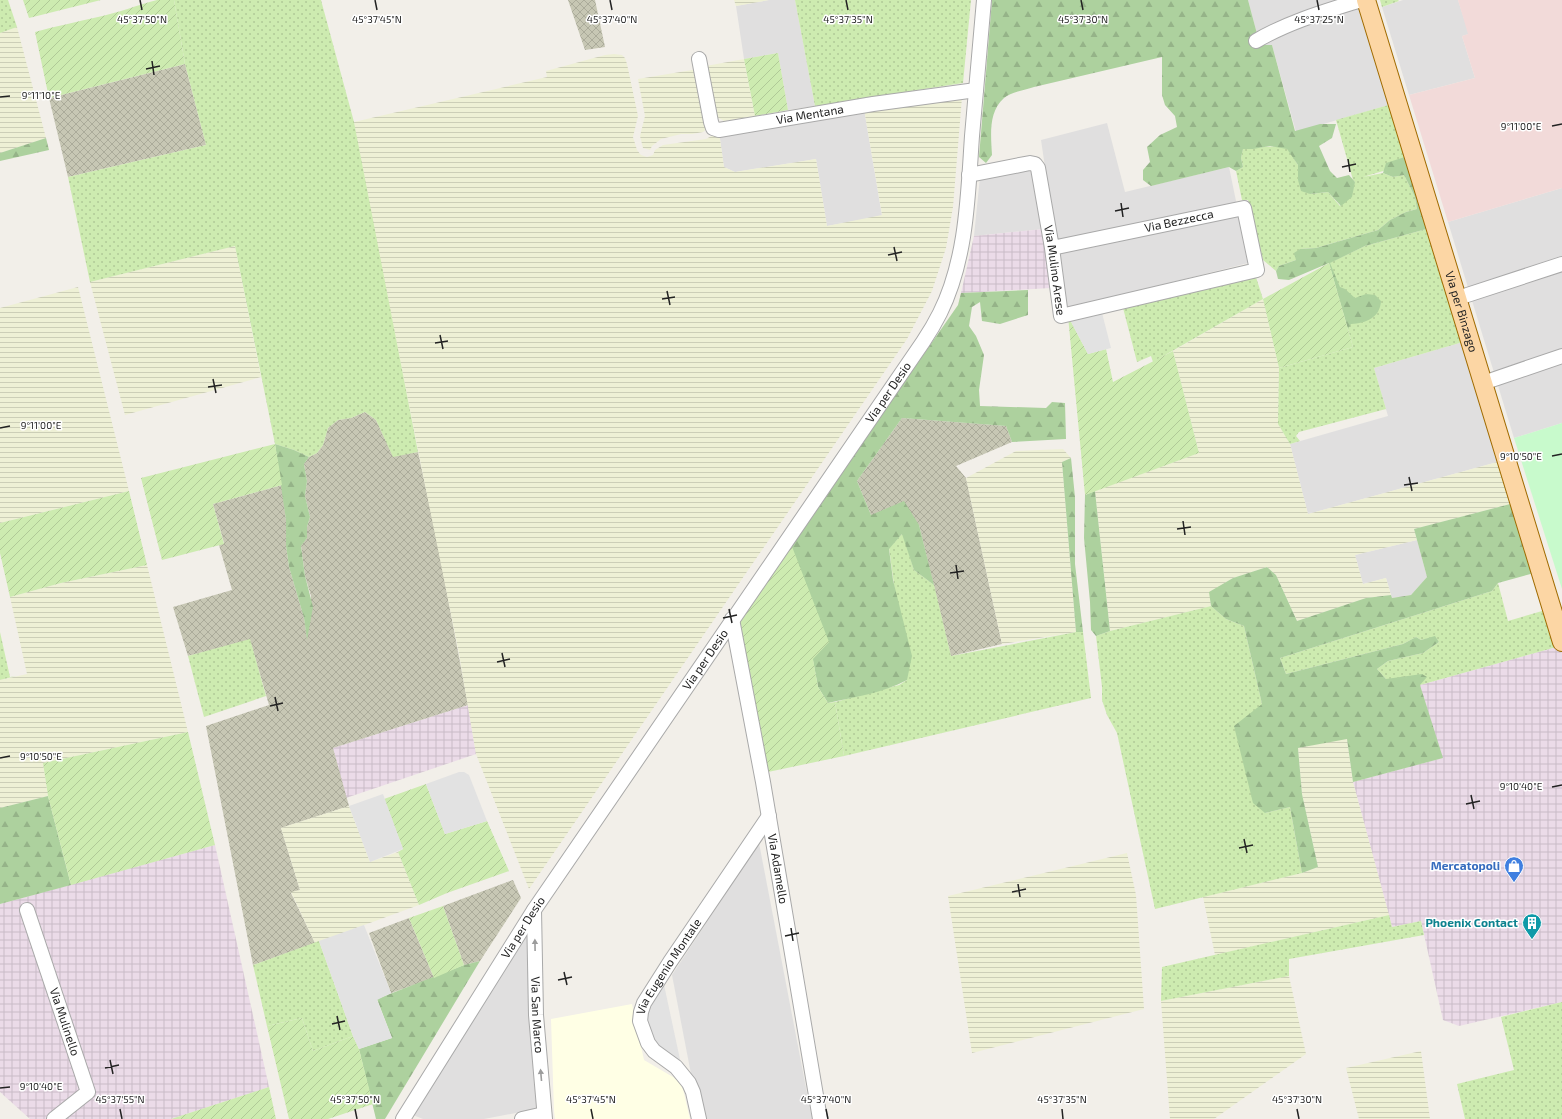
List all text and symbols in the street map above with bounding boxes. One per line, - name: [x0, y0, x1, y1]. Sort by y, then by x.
- text: 45°37'50"N: [117, 13, 167, 25]
- text: 45°37'45"N: [352, 13, 402, 25]
- text: 45°37'40"N: [587, 13, 637, 25]
- text: 45°37'35"N: [823, 13, 873, 25]
- text: 45°37'30"N: [1058, 13, 1108, 25]
- text: 45°37'25"N: [1294, 13, 1344, 25]
- text: 9°11'10"E: [22, 89, 61, 101]
- street label: Via Mentana: [775, 101, 845, 126]
- text: 9°11'00"E: [1501, 120, 1542, 132]
- street label: Via Bezzecca: [1143, 206, 1215, 234]
- street label: Via Mulino Arese: [1042, 224, 1069, 316]
- street label: Via per Binzago: [1443, 269, 1481, 354]
- street label: Via per Desio: [862, 359, 913, 425]
- text: 9°11'00"E: [21, 419, 62, 431]
- text: 9°10'50"E: [1500, 450, 1542, 462]
- street label: Via per Desio: [679, 626, 730, 692]
- text: 9°10'50"E: [20, 750, 62, 762]
- text: 9°10'40"E: [1500, 780, 1543, 792]
- street label: Via Adamello: [766, 832, 792, 905]
- shop icon: Mercatopoli: [1503, 855, 1525, 883]
- place label: Mercatopoli: [1431, 858, 1500, 872]
- street label: Via per Desio: [498, 893, 547, 961]
- building icon: Phoenix Contact: [1521, 912, 1543, 940]
- street label: Via Eugenio Montale: [633, 915, 703, 1016]
- place label: Phoenix Contact: [1425, 915, 1518, 929]
- one-way arrow: [532, 938, 538, 951]
- street label: Via San Marco: [529, 976, 547, 1054]
- street label: Via Mulinello: [48, 986, 83, 1058]
- one-way arrow: [538, 1069, 545, 1081]
- text: 9°10'40"E: [20, 1080, 63, 1092]
- text: 45°37'55"N: [95, 1093, 145, 1105]
- text: 45°37'50"N: [330, 1093, 380, 1105]
- text: 45°37'45"N: [566, 1093, 616, 1105]
- text: 45°37'40"N: [801, 1093, 851, 1105]
- text: 45°37'35"N: [1037, 1093, 1087, 1105]
- text: 45°37'30"N: [1272, 1093, 1322, 1105]

